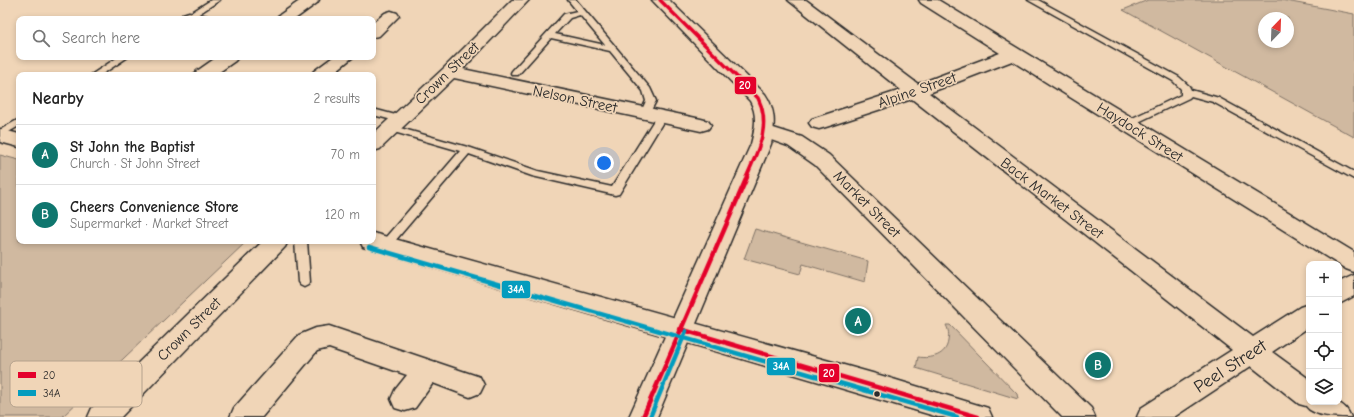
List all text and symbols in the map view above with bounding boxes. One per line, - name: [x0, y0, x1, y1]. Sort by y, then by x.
- north arrow: [1258, 12, 1294, 48]
- search box: [16, 16, 376, 60]
- icon: search: [30, 27, 52, 49]
- text: Search here: [62, 29, 140, 47]
- street label: Crown Street: [411, 37, 483, 108]
- street label: Alpine Street: [875, 68, 959, 112]
- line badge: 20: [734, 76, 757, 95]
- text: 20: [739, 79, 751, 92]
- street label: Nelson Street: [531, 81, 619, 117]
- text: Nearby: [32, 89, 83, 108]
- text: 2 results: [313, 91, 360, 106]
- street label: Haydock Street: [1094, 98, 1187, 166]
- text: St John the Baptist: [70, 138, 195, 156]
- text: A: [41, 147, 49, 162]
- text: 70 m: [331, 147, 360, 162]
- your location: [594, 153, 614, 173]
- street label: Back Market Street: [997, 153, 1108, 243]
- text: Church · St John Street: [70, 156, 200, 171]
- street label: Market Street: [830, 167, 905, 242]
- text: Cheers Convenience Store: [70, 198, 238, 216]
- text: B: [41, 207, 49, 222]
- text: 120 m: [325, 207, 360, 222]
- text: Supermarket · Market Street: [70, 216, 228, 231]
- map controls: [1306, 261, 1342, 405]
- button: +: [1306, 261, 1342, 297]
- line badge: 34A: [501, 280, 531, 299]
- text: 34A: [508, 283, 524, 296]
- street label: Crown Street: [153, 293, 225, 365]
- button: −: [1306, 297, 1342, 333]
- pin: A: [845, 306, 871, 336]
- button: locate: [1306, 333, 1342, 369]
- street label: Peel Street: [1190, 335, 1271, 398]
- pin: B: [1085, 350, 1111, 380]
- line badge: 34A: [766, 357, 796, 376]
- text: 34A: [773, 360, 789, 373]
- legend: [10, 361, 142, 407]
- line badge: 20: [818, 363, 840, 383]
- text: 20: [823, 367, 835, 380]
- text: 20: [43, 369, 55, 382]
- button: layers: [1306, 369, 1342, 405]
- text: 34A: [43, 387, 61, 400]
- unlabelled marker: [872, 389, 882, 399]

